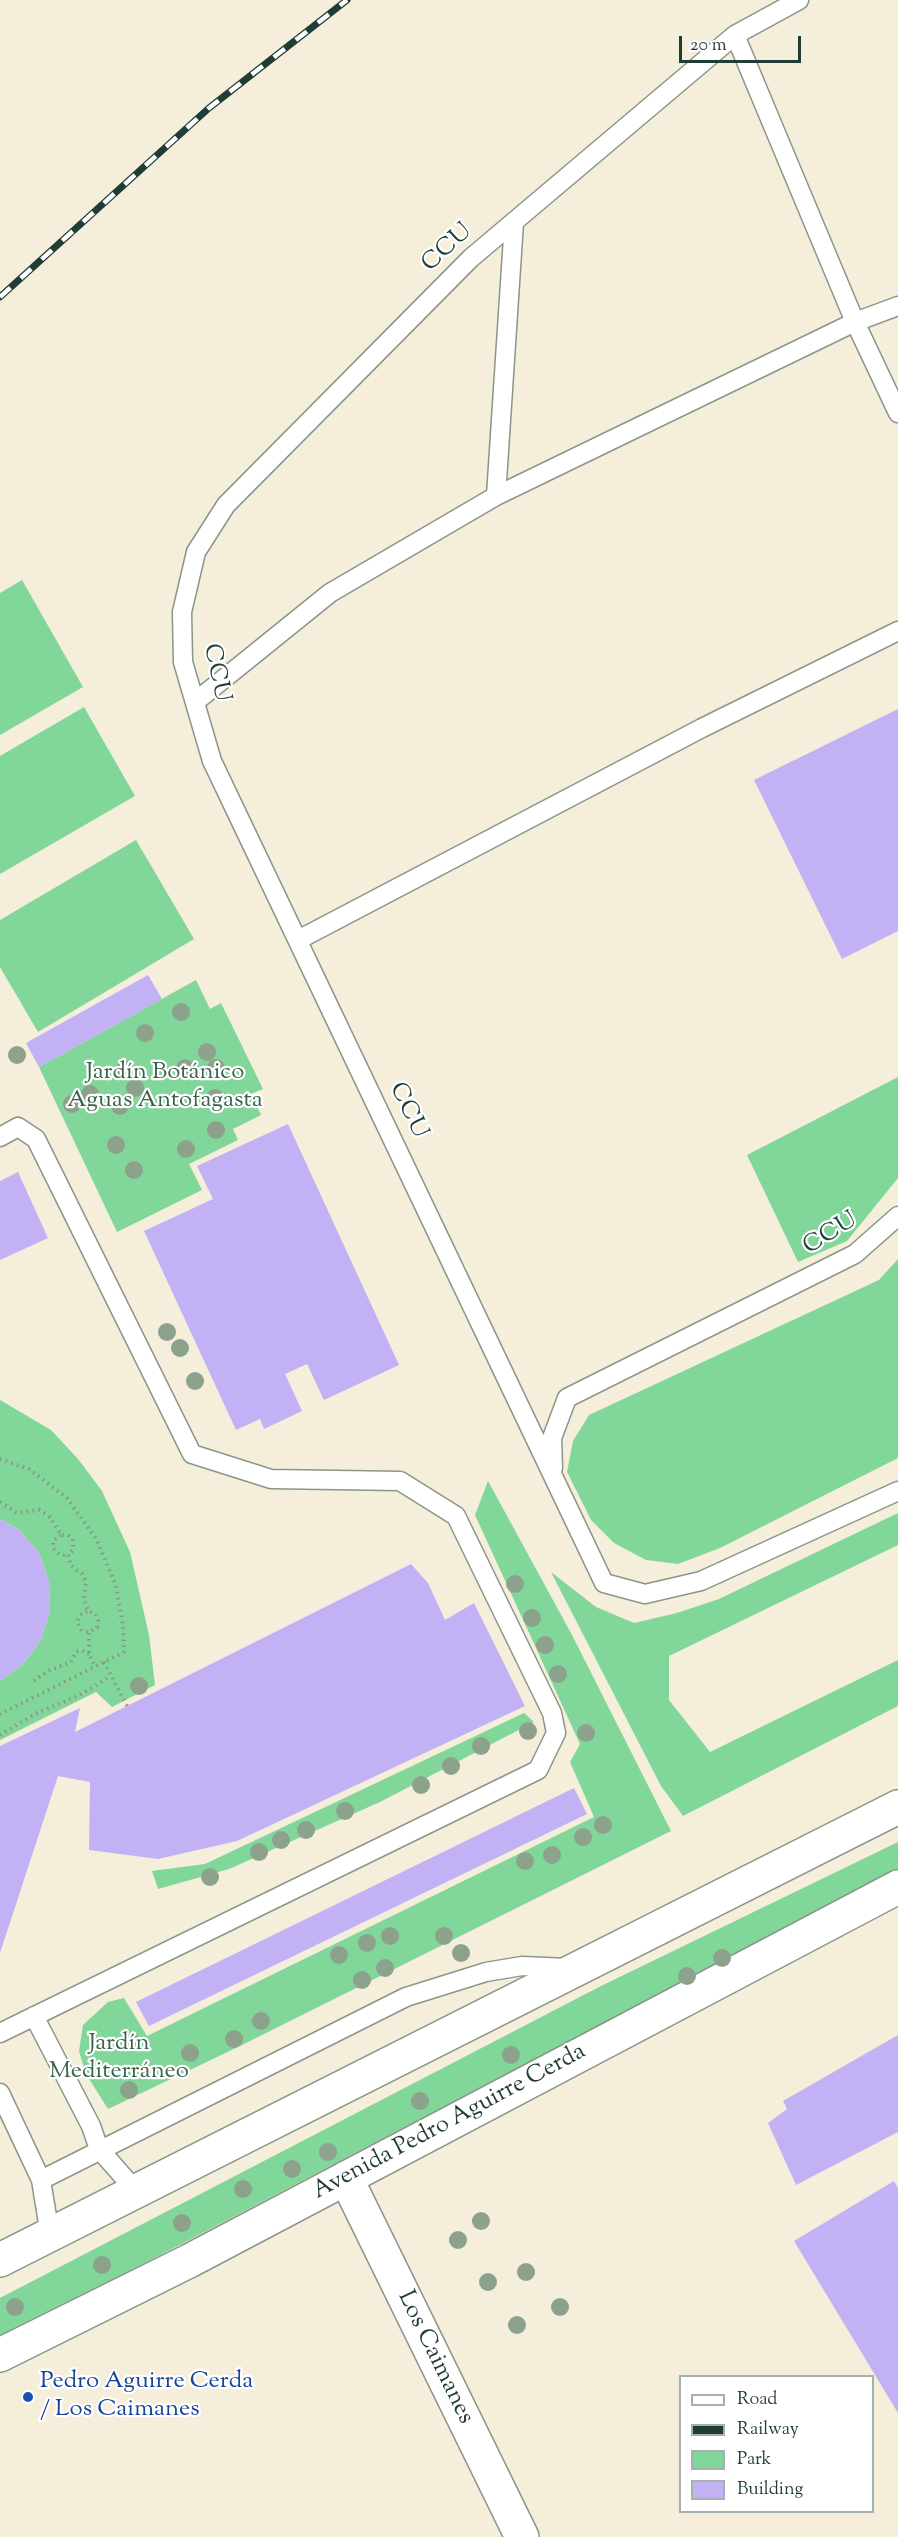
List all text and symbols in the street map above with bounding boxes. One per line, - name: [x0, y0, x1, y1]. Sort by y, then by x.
- scale bar: [682, 24, 804, 62]
- text: 20 m: [690, 33, 727, 59]
- street label: CCU: [417, 219, 479, 279]
- street label: CCU: [195, 641, 235, 705]
- park label: Jardín Botánico Aguas Antofagasta: [67, 1060, 263, 1116]
- street label: CCU: [381, 1078, 433, 1144]
- street label: CCU: [799, 1207, 863, 1263]
- park label: Jardín Mediterráneo: [49, 2031, 189, 2087]
- street label: Avenida Pedro Aguirre Cerda: [309, 2039, 591, 2207]
- street label: Los Caimanes: [389, 2287, 479, 2429]
- place label: Pedro Aguirre Cerda / Los Caimanes: [40, 2369, 253, 2425]
- legend: [679, 2375, 874, 2513]
- text: Road: [737, 2387, 777, 2413]
- marker: Pedro Aguirre Cerda / Los Caimanes: [21, 2390, 35, 2404]
- text: Railway: [737, 2417, 799, 2443]
- text: Park: [737, 2447, 771, 2473]
- text: Building: [737, 2477, 803, 2503]

